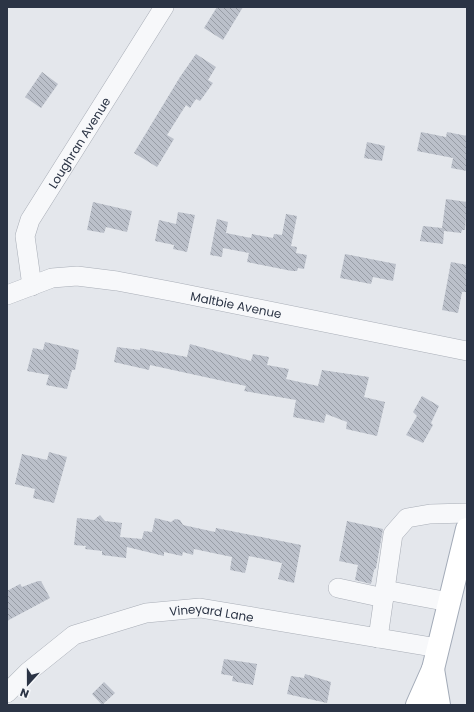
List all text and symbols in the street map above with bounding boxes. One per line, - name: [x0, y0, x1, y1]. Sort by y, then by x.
- street label: Loughran Avenue: [44, 93, 114, 191]
- street label: Maltbie Avenue: [189, 287, 283, 322]
- street label: Vineyard Lane: [168, 599, 255, 625]
- north arrow: [8, 664, 48, 704]
- text: N: [18, 684, 31, 702]

